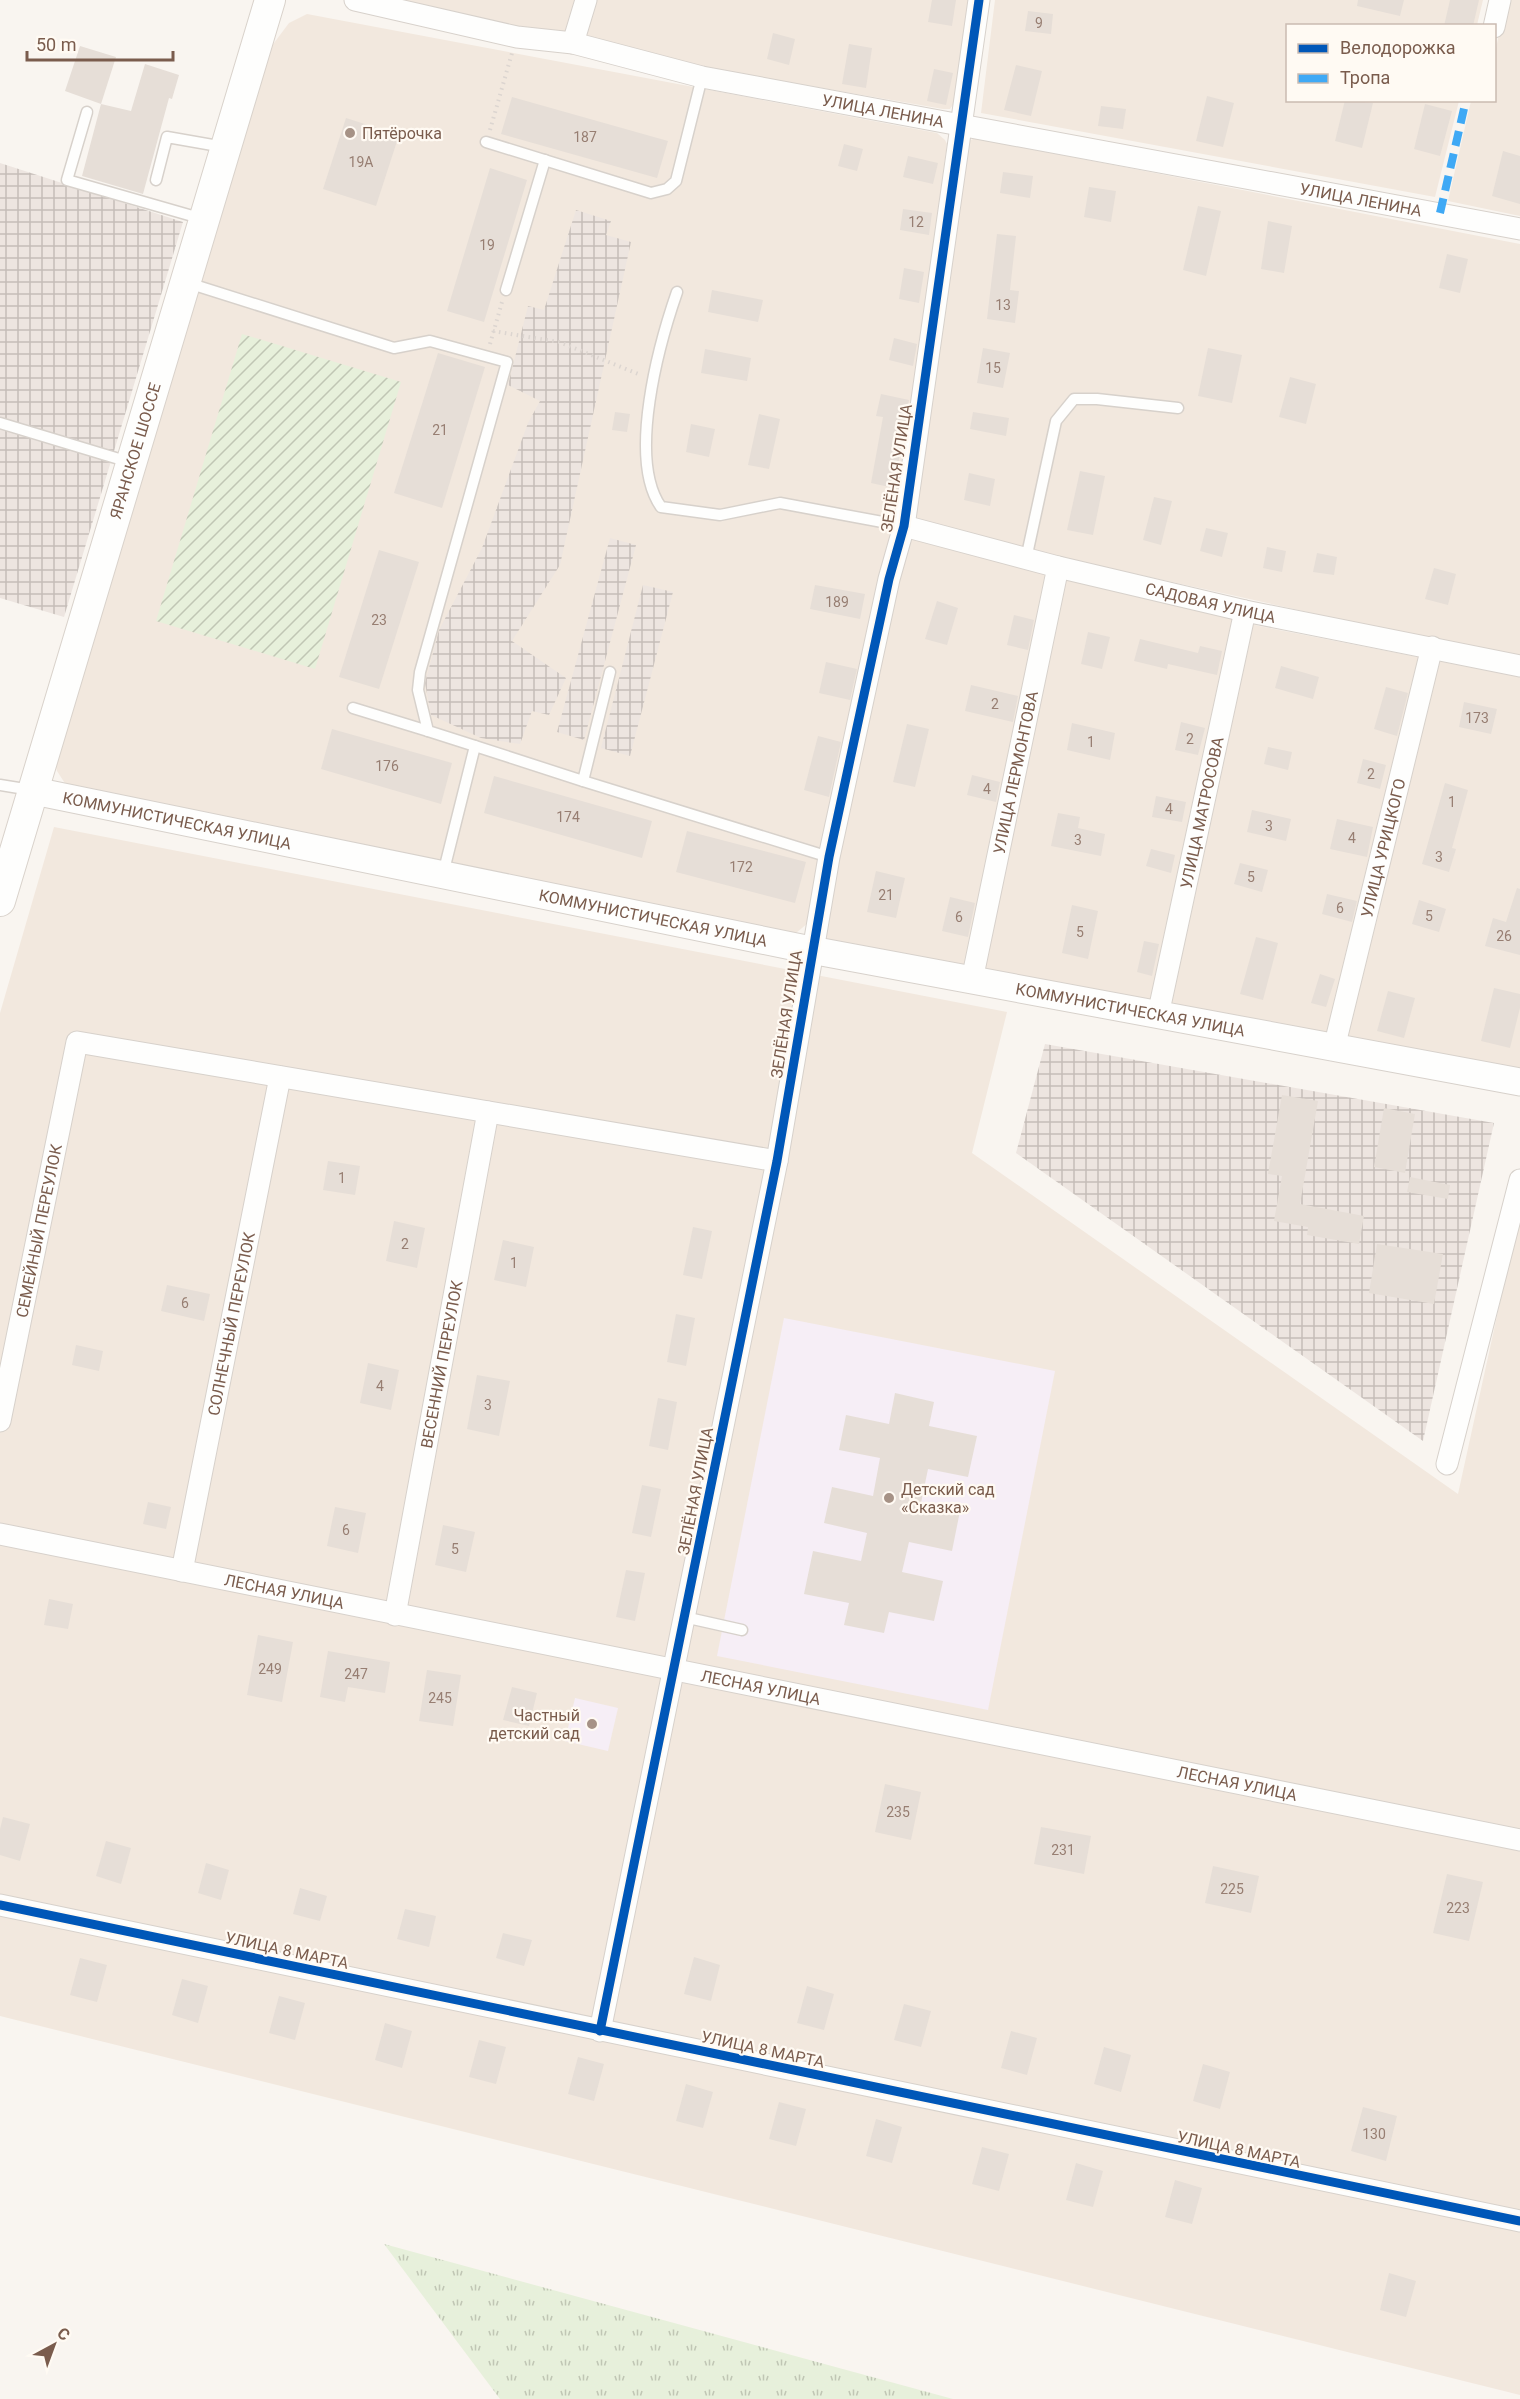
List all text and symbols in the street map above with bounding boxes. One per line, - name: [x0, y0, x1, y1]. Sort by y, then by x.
- house number: 9: [1035, 15, 1043, 31]
- scale bar: [27, 24, 172, 62]
- legend: [1286, 24, 1496, 102]
- text: 50 m: [36, 34, 76, 55]
- text: Велодорожка: [1340, 37, 1455, 58]
- text: Тропа: [1340, 67, 1390, 88]
- street label: УЛИЦА ЛЕНИНА: [820, 90, 946, 132]
- place label: Пятёрочка: [362, 124, 442, 143]
- marker: Пятёрочка: [343, 126, 357, 140]
- house number: 187: [573, 129, 597, 145]
- house number: 19А: [349, 154, 373, 170]
- street label: УЛИЦА ЛЕНИНА: [1298, 179, 1424, 221]
- house number: 12: [908, 214, 924, 230]
- house number: 19: [479, 237, 495, 253]
- house number: 13: [995, 297, 1011, 313]
- house number: 15: [985, 360, 1001, 376]
- street label: ЯРАНСКОЕ ШОССЕ: [106, 380, 165, 521]
- street label: ЗЕЛЁНАЯ УЛИЦА: [877, 402, 916, 534]
- house number: 21: [432, 422, 448, 438]
- street label: САДОВАЯ УЛИЦА: [1143, 579, 1278, 627]
- house number: 189: [825, 594, 849, 610]
- house number: 23: [371, 612, 387, 628]
- street label: УЛИЦА ЛЕРМОНТОВА: [989, 689, 1042, 856]
- house number: 2: [991, 696, 999, 712]
- house number: 173: [1465, 710, 1489, 726]
- house number: 2: [1186, 731, 1194, 747]
- house number: 1: [1087, 734, 1095, 750]
- street label: УЛИЦА МАТРОСОВА: [1176, 735, 1228, 890]
- house number: 176: [375, 758, 399, 774]
- house number: 2: [1367, 766, 1375, 782]
- street label: УЛИЦА УРИЦКОГО: [1357, 777, 1410, 919]
- house number: 4: [983, 781, 991, 797]
- street label: КОММУНИСТИЧЕСКАЯ УЛИЦА: [61, 788, 293, 854]
- house number: 1: [1448, 794, 1456, 810]
- house number: 4: [1165, 801, 1173, 817]
- house number: 174: [556, 809, 580, 825]
- house number: 3: [1265, 818, 1273, 834]
- house number: 4: [1348, 830, 1356, 846]
- house number: 3: [1074, 832, 1082, 848]
- house number: 3: [1435, 849, 1443, 865]
- house number: 172: [729, 859, 753, 875]
- house number: 5: [1247, 869, 1255, 885]
- street label: КОММУНИСТИЧЕСКАЯ УЛИЦА: [537, 886, 770, 951]
- house number: 21: [878, 887, 894, 903]
- house number: 6: [1336, 900, 1344, 916]
- house number: 5: [1425, 908, 1433, 924]
- house number: 6: [955, 909, 963, 925]
- house number: 5: [1076, 924, 1084, 940]
- house number: 26: [1496, 928, 1512, 944]
- street label: ЗЕЛЁНАЯ УЛИЦА: [767, 948, 806, 1080]
- street label: КОММУНИСТИЧЕСКАЯ УЛИЦА: [1014, 979, 1247, 1041]
- street label: СЕМЕЙНЫЙ ПЕРЕУЛОК: [12, 1142, 66, 1319]
- house number: 1: [338, 1170, 346, 1186]
- street label: СОЛНЕЧНЫЙ ПЕРЕУЛОК: [204, 1230, 259, 1417]
- house number: 2: [401, 1236, 409, 1252]
- house number: 1: [510, 1255, 518, 1271]
- street label: ВЕСЕННИЙ ПЕРЕУЛОК: [417, 1278, 467, 1450]
- house number: 6: [181, 1295, 189, 1311]
- house number: 4: [376, 1378, 384, 1394]
- house number: 3: [484, 1397, 492, 1413]
- street label: ЗЕЛЁНАЯ УЛИЦА: [674, 1425, 717, 1557]
- place label: Детский сад «Сказка»: [901, 1480, 995, 1517]
- marker: Детский сад «Сказка»: [882, 1491, 896, 1505]
- house number: 6: [342, 1522, 350, 1538]
- house number: 5: [451, 1541, 459, 1557]
- street label: ЛЕСНАЯ УЛИЦА: [223, 1570, 346, 1613]
- house number: 249: [258, 1661, 282, 1677]
- house number: 247: [344, 1666, 368, 1682]
- street label: ЛЕСНАЯ УЛИЦА: [699, 1666, 823, 1709]
- house number: 245: [428, 1690, 452, 1706]
- place label: Частный детский сад: [489, 1706, 580, 1743]
- marker: Частный детский сад: [585, 1717, 599, 1731]
- street label: ЛЕСНАЯ УЛИЦА: [1176, 1762, 1299, 1805]
- house number: 235: [886, 1804, 910, 1820]
- house number: 231: [1051, 1842, 1075, 1858]
- house number: 225: [1220, 1881, 1244, 1897]
- house number: 223: [1446, 1900, 1470, 1916]
- street label: УЛИЦА 8 МАРТА: [223, 1928, 351, 1973]
- street label: УЛИЦА 8 МАРТА: [699, 2027, 827, 2072]
- house number: 130: [1362, 2126, 1386, 2142]
- street label: УЛИЦА 8 МАРТА: [1175, 2127, 1303, 2172]
- north arrow: [24, 2315, 84, 2375]
- text: С: [53, 2323, 74, 2345]

